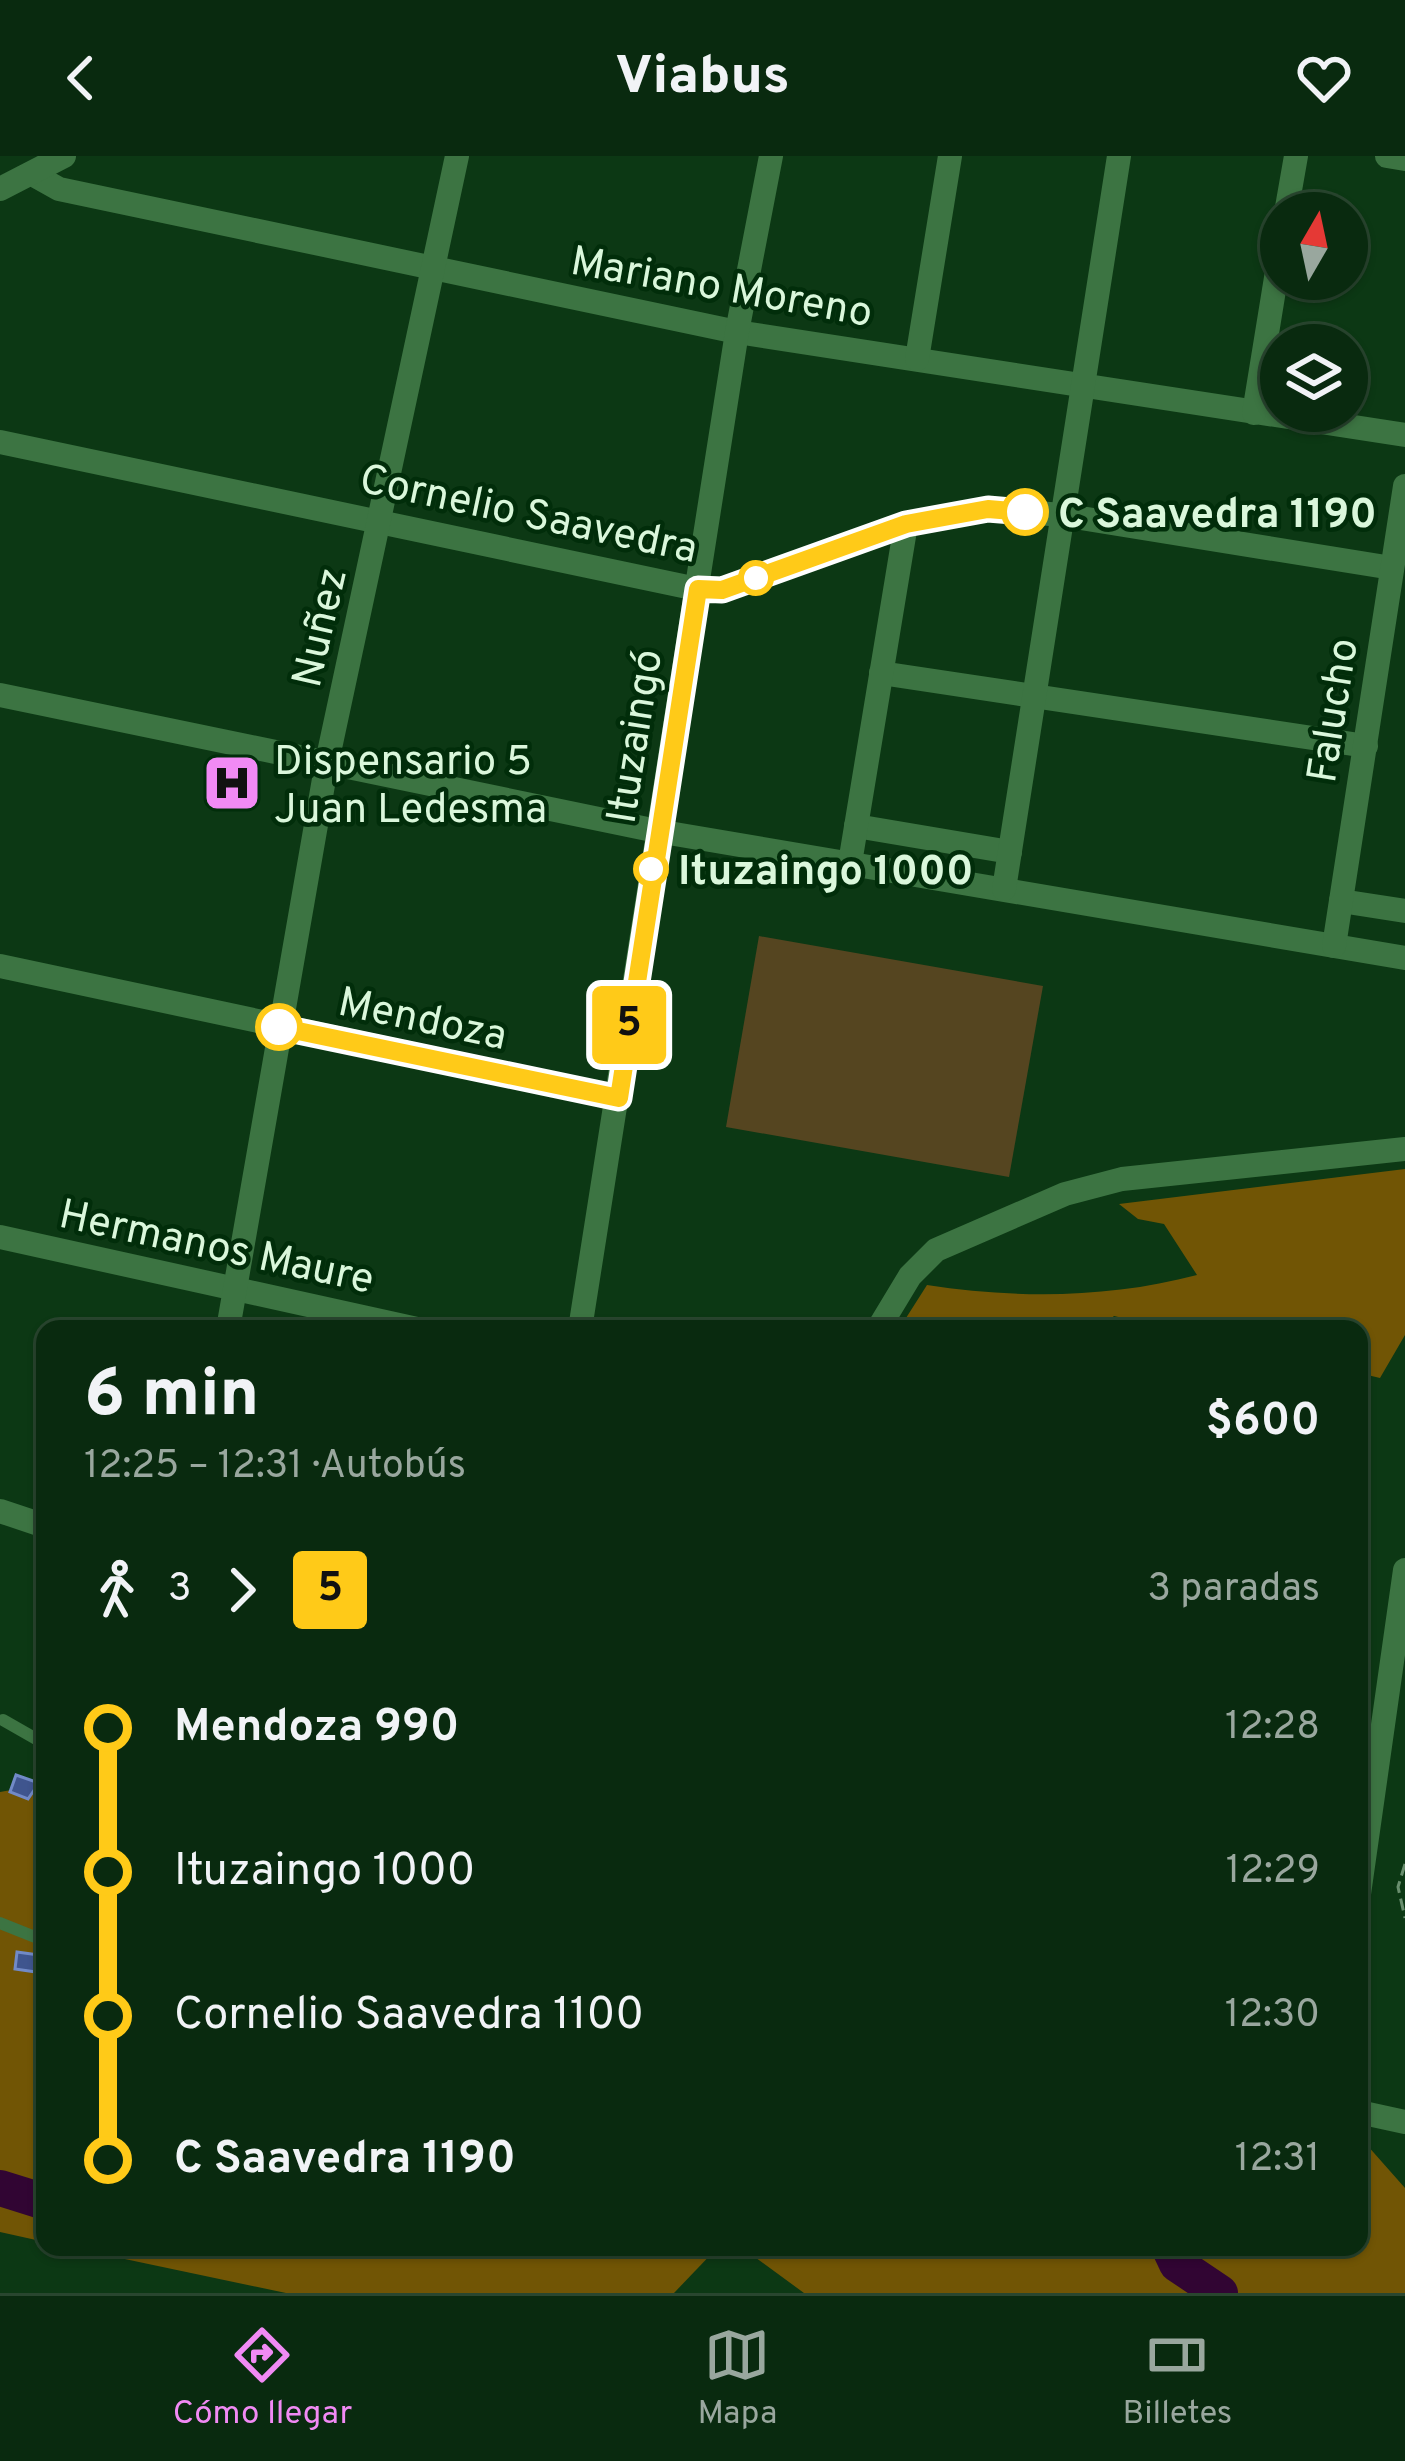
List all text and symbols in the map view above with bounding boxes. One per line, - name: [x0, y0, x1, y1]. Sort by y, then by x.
- text: Viabus: [615, 44, 790, 113]
- icon: back: [48, 45, 114, 111]
- icon: heart: [1291, 45, 1357, 111]
- north arrow: [1260, 192, 1368, 300]
- map controls: [1260, 192, 1368, 432]
- street label: Mariano Moreno: [566, 237, 876, 342]
- button: layers: [1260, 324, 1368, 432]
- street label: Cornelio Saavedra: [354, 455, 702, 578]
- marker: C Saavedra 1190: [1003, 490, 1047, 534]
- place label: C Saavedra 1190: [1058, 490, 1377, 543]
- unlabelled marker: [740, 562, 772, 594]
- street label: Nuñez: [283, 563, 362, 693]
- street label: Falucho: [1298, 635, 1373, 787]
- street label: Ituzaingó: [598, 646, 677, 828]
- place label: Dispensario 5 Juan Ledesma: [274, 737, 547, 838]
- hospital icon: Dispensario 5 Juan Ledesma: [201, 752, 263, 814]
- place label: Ituzaingo 1000: [678, 847, 974, 900]
- marker: Ituzaingo 1000: [635, 853, 667, 885]
- street label: Mendoza: [333, 978, 511, 1065]
- line badge: 5: [590, 986, 668, 1064]
- text: 5: [616, 998, 642, 1051]
- unlabelled marker: [257, 1005, 301, 1049]
- street label: Hermanos Maure: [54, 1190, 378, 1309]
- text: 6 min: [84, 1356, 259, 1439]
- text: $600: [1206, 1394, 1320, 1451]
- text: 12:25 – 12:31 · Autobús: [84, 1443, 466, 1492]
- icon: walk: [84, 1557, 150, 1623]
- icon: forward: [209, 1557, 275, 1623]
- text: 5: [317, 1563, 343, 1616]
- text: 3: [168, 1566, 191, 1615]
- text: 3 paradas: [1148, 1566, 1320, 1615]
- text: Mendoza 990: [174, 1700, 459, 1757]
- text: 12:28: [1225, 1704, 1320, 1753]
- text: Ituzaingo 1000: [174, 1844, 475, 1901]
- text: 12:29: [1226, 1848, 1320, 1897]
- text: Cornelio Saavedra 1100: [174, 1988, 644, 2045]
- text: 12:30: [1225, 1992, 1320, 2041]
- text: C Saavedra 1190: [174, 2132, 516, 2189]
- text: 12:31: [1235, 2136, 1320, 2185]
- tab: Cómo llegar: [173, 2322, 352, 2436]
- tab: Mapa: [698, 2322, 777, 2436]
- tab: Billetes: [1123, 2322, 1232, 2436]

